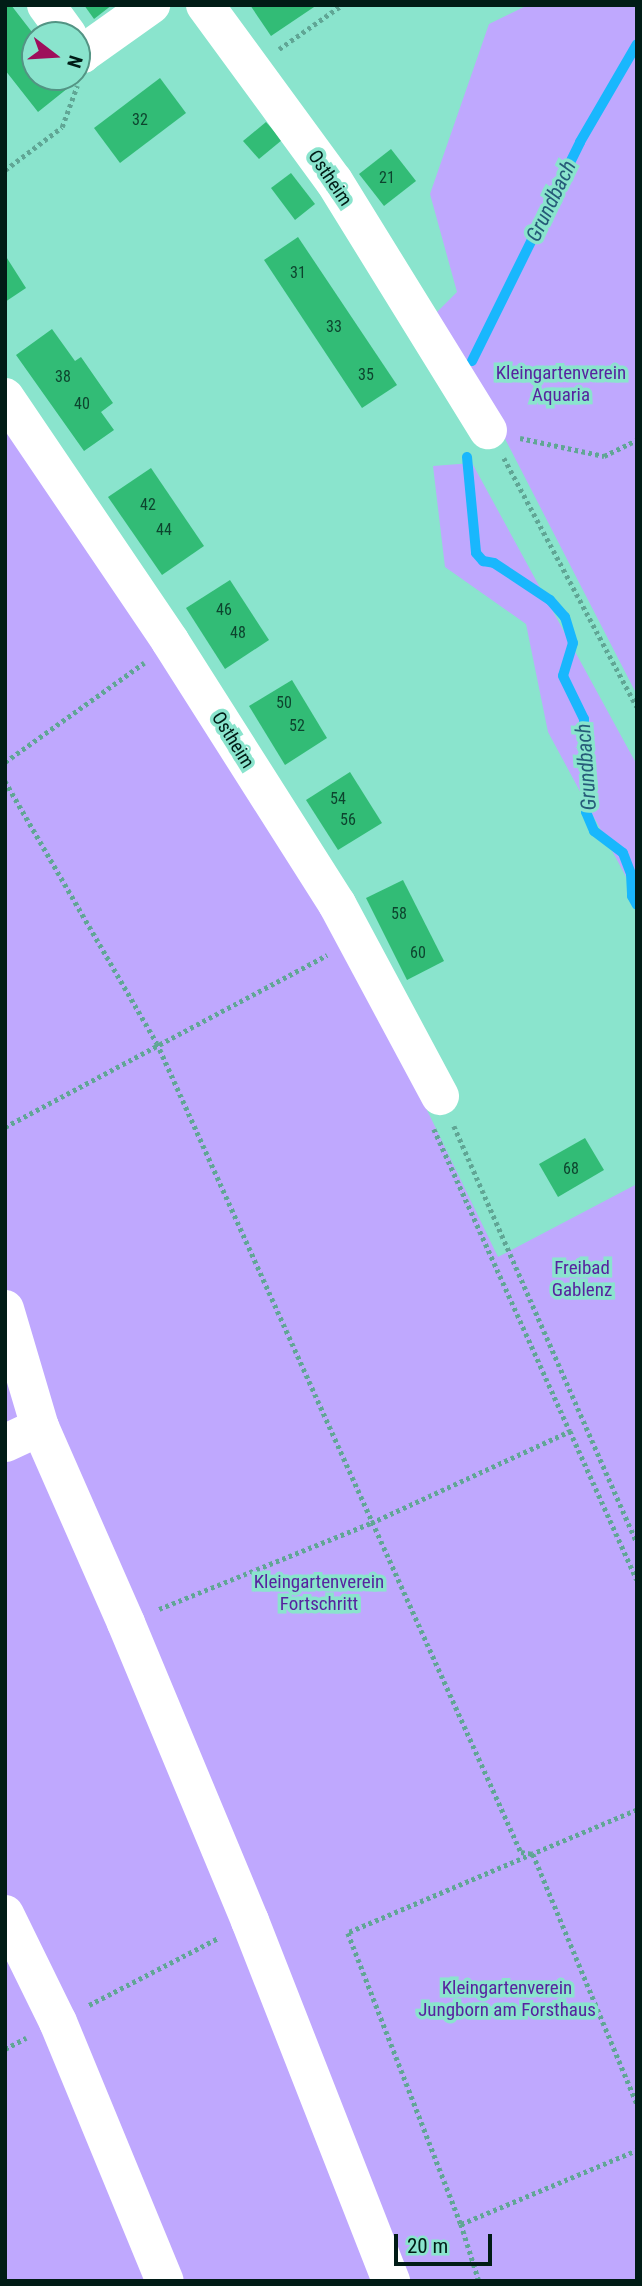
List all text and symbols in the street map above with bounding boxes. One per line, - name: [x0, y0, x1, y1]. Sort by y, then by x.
- north arrow: [21, 21, 91, 91]
- text: N: [62, 53, 87, 71]
- house number: 32: [132, 110, 148, 130]
- street label: Ostheim: [303, 146, 357, 210]
- water label: Grundbach: [521, 156, 581, 246]
- house number: 21: [379, 168, 395, 188]
- house number: 31: [290, 263, 306, 283]
- house number: 33: [326, 317, 342, 337]
- park label: Kleingartenverein Aquaria: [496, 362, 626, 406]
- house number: 35: [358, 365, 374, 385]
- house number: 38: [55, 367, 71, 387]
- house number: 40: [74, 394, 90, 414]
- house number: 42: [140, 495, 156, 515]
- house number: 44: [156, 520, 172, 540]
- house number: 46: [216, 600, 232, 620]
- house number: 48: [230, 623, 246, 643]
- house number: 50: [276, 693, 292, 713]
- street label: Ostheim: [207, 707, 259, 773]
- house number: 52: [289, 716, 305, 736]
- water label: Grundbach: [570, 723, 602, 811]
- house number: 54: [330, 789, 346, 809]
- house number: 56: [340, 810, 356, 830]
- house number: 58: [391, 904, 407, 924]
- house number: 60: [410, 943, 426, 963]
- house number: 68: [563, 1159, 579, 1179]
- park label: Freibad Gablenz: [552, 1257, 612, 1301]
- park label: Kleingartenverein Fortschritt: [254, 1571, 384, 1615]
- park label: Kleingartenverein Jungborn am Forsthaus: [418, 1977, 596, 2021]
- scale bar: [397, 2220, 495, 2264]
- text: 20 m: [407, 2234, 448, 2258]

